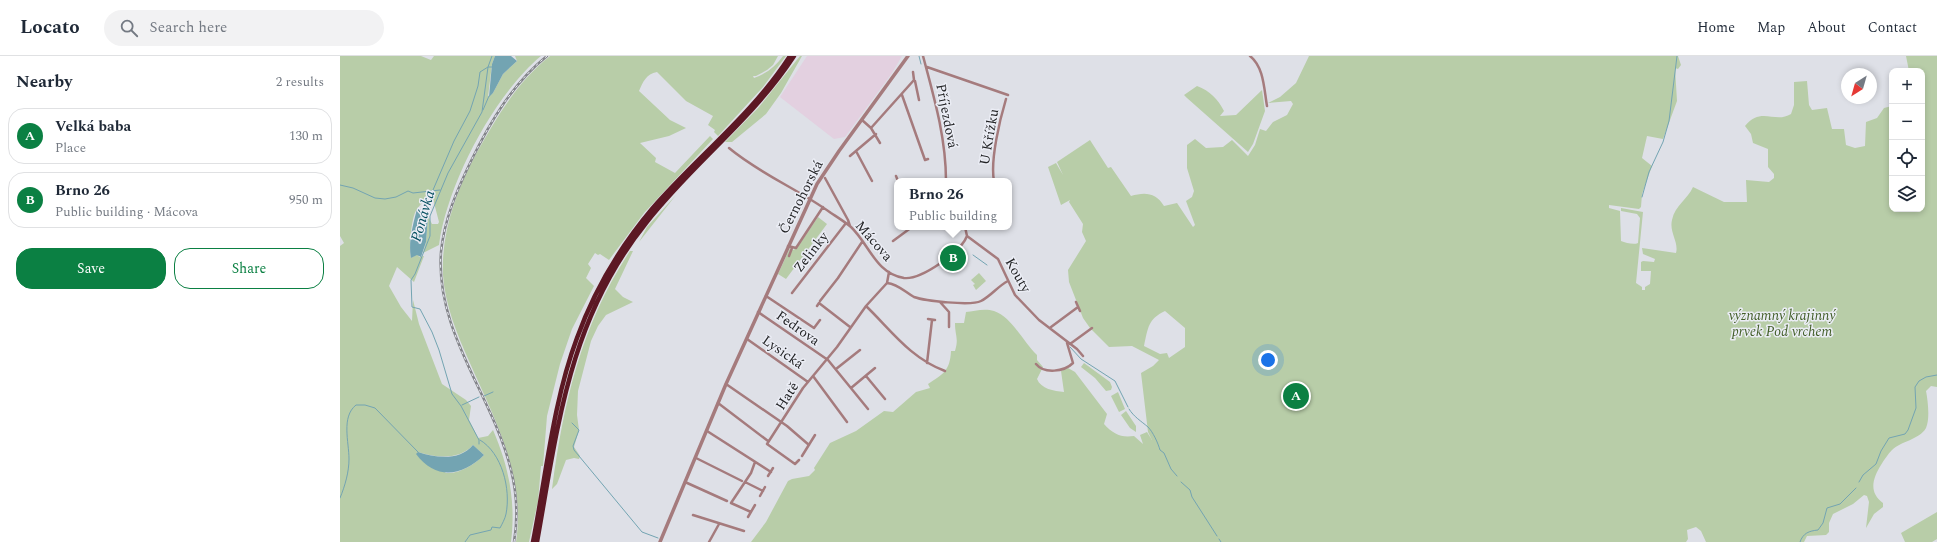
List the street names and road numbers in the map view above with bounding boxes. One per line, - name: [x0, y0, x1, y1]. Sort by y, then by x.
- street label: Příjezdová: [930, 82, 964, 150]
- street label: U Křížku: [974, 107, 1004, 167]
- street label: Černohorská: [773, 156, 829, 237]
- street label: Mácova: [850, 216, 898, 266]
- street label: Zelinky: [788, 226, 834, 277]
- street label: Kouty: [1000, 254, 1037, 297]
- street label: Fedrova: [772, 305, 824, 351]
- street label: Lysická: [758, 330, 808, 374]
- street label: Hatě: [770, 378, 804, 414]

